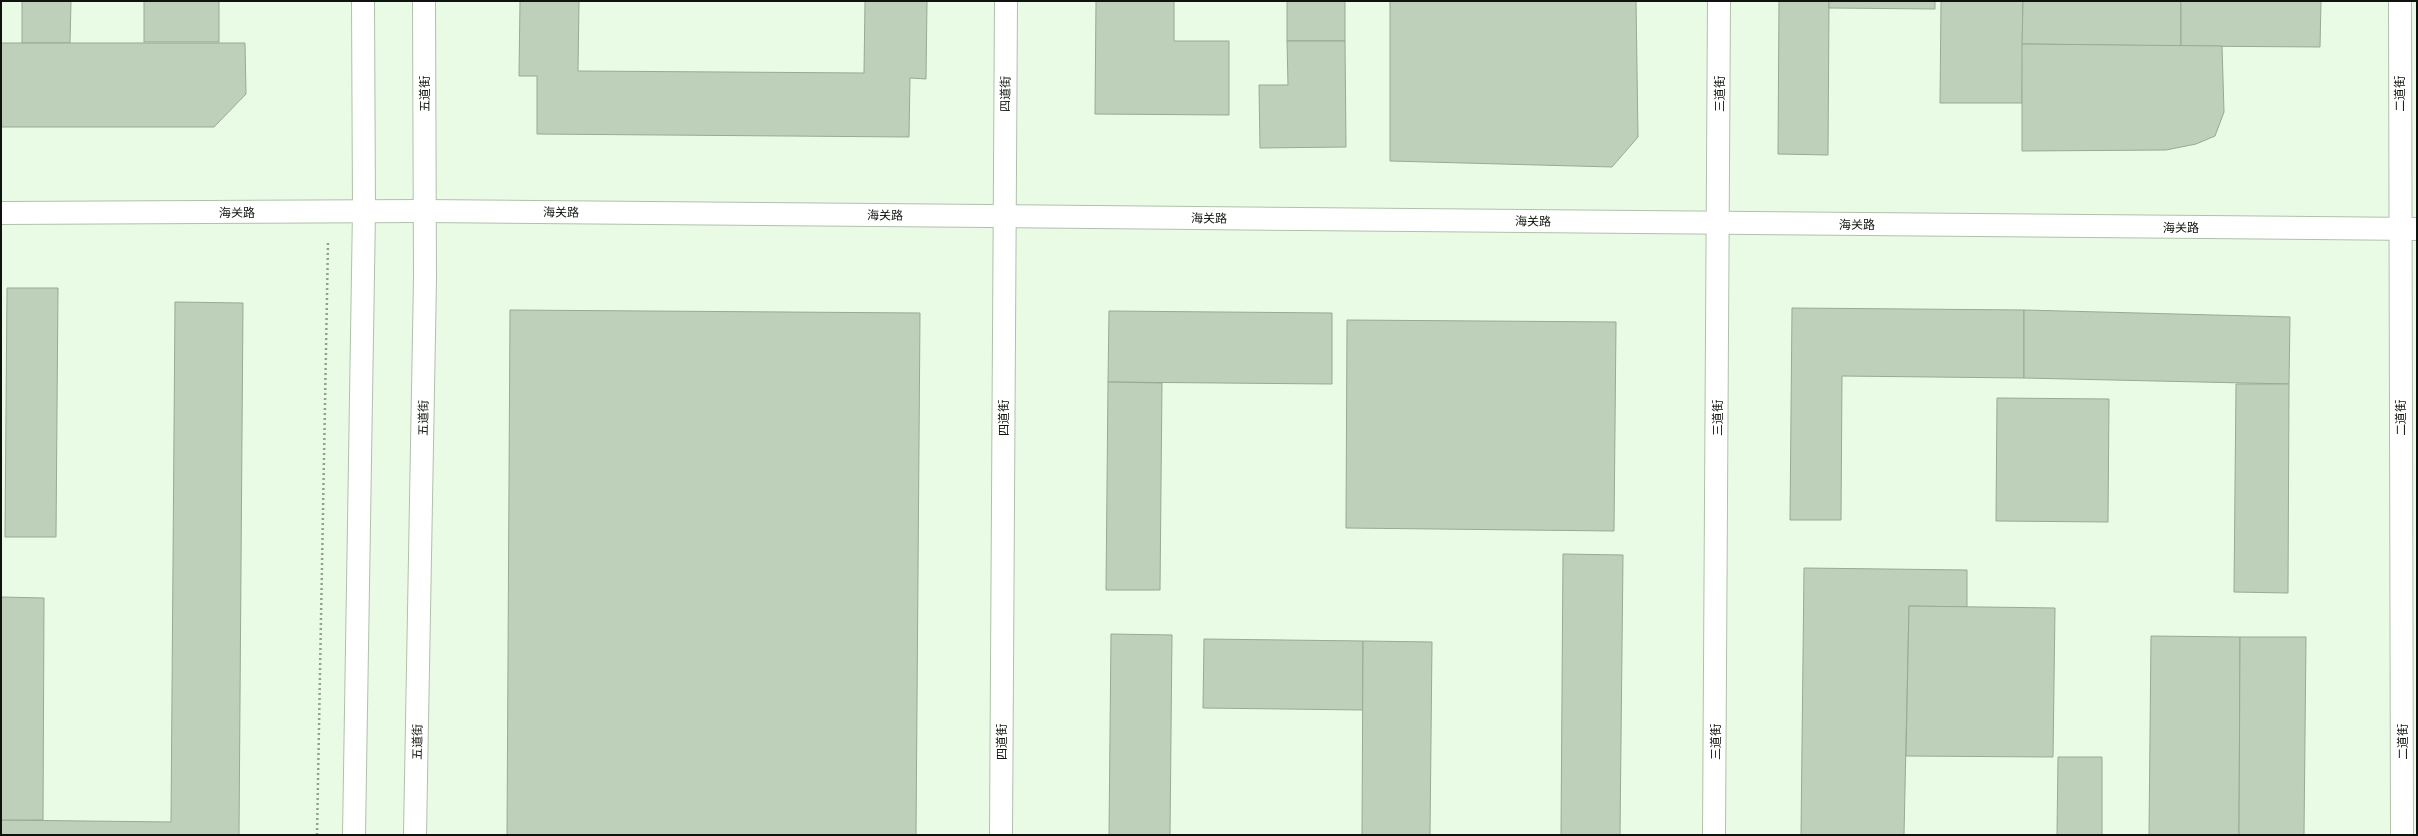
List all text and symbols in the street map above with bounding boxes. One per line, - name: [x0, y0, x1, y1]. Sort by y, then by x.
- street label: 五道街: [417, 76, 432, 112]
- street label: 四道街: [997, 76, 1013, 112]
- street label: 三道街: [1712, 76, 1727, 112]
- street label: 二道街: [2392, 76, 2407, 112]
- street label: 海关路: [543, 204, 579, 220]
- street label: 海关路: [219, 205, 255, 220]
- street label: 海关路: [867, 207, 903, 223]
- street label: 海关路: [1191, 210, 1227, 226]
- street label: 海关路: [1515, 213, 1551, 229]
- street label: 海关路: [1839, 217, 1875, 232]
- street label: 海关路: [2163, 220, 2199, 235]
- street label: 五道街: [415, 400, 431, 436]
- street label: 四道街: [996, 400, 1011, 436]
- street label: 三道街: [1710, 400, 1725, 436]
- street label: 二道街: [2393, 400, 2408, 436]
- street label: 五道街: [409, 724, 425, 760]
- street label: 四道街: [994, 724, 1009, 760]
- street label: 三道街: [1708, 724, 1723, 760]
- street label: 二道街: [2395, 724, 2410, 760]

